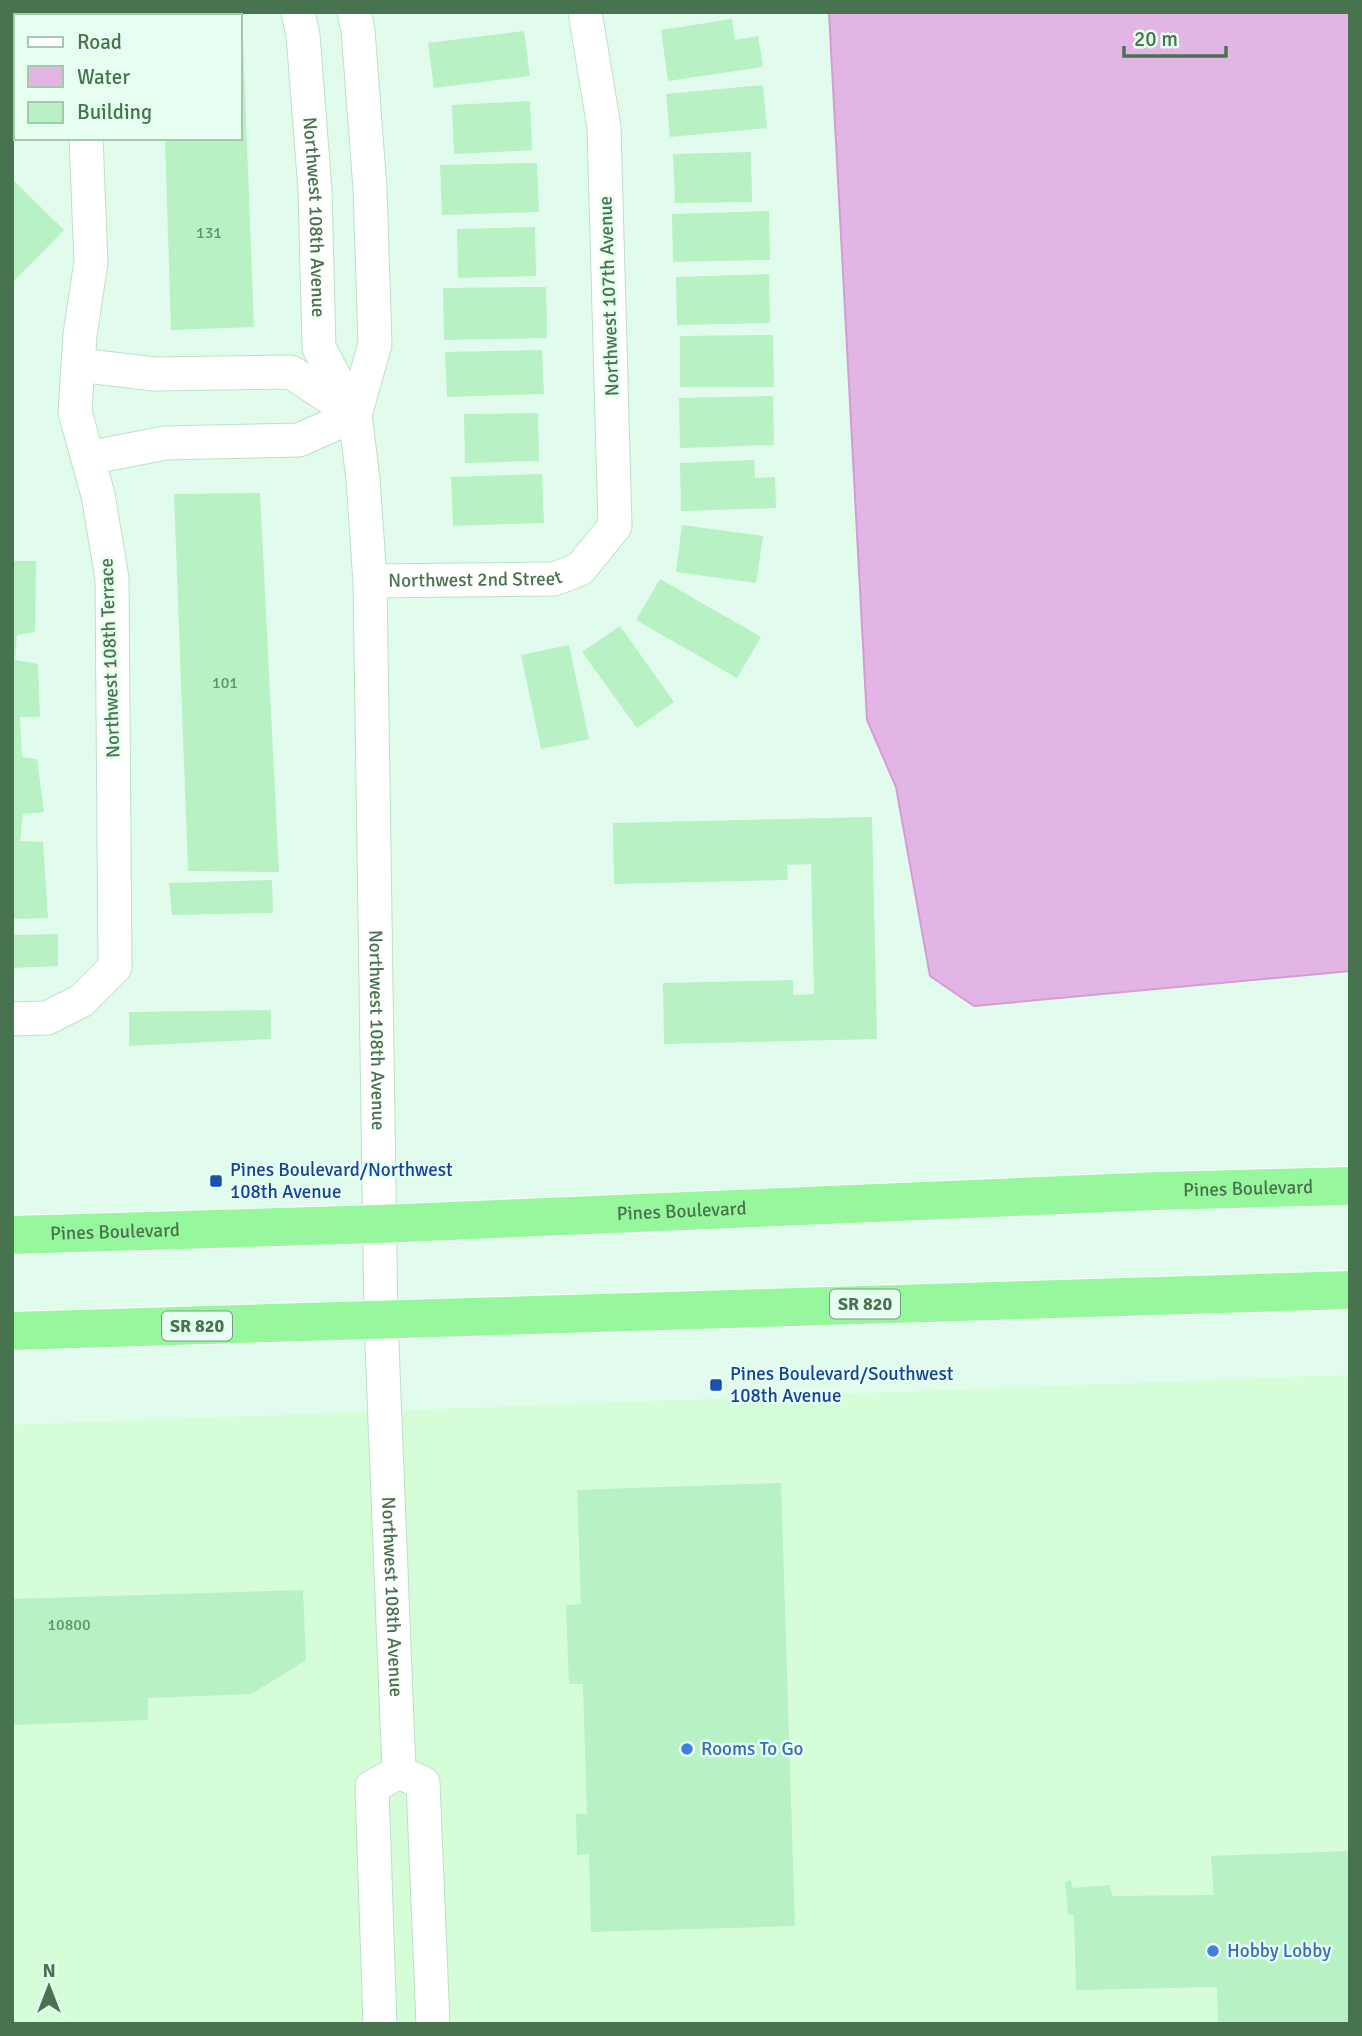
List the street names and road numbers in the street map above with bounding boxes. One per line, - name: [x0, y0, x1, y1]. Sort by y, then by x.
- street label: Northwest 108th Avenue: [297, 116, 330, 318]
- street label: Northwest 107th Avenue: [594, 195, 624, 397]
- street label: Northwest 108th Terrace: [95, 558, 125, 758]
- street label: Northwest 2nd Street: [388, 565, 566, 593]
- street label: Northwest 108th Avenue: [363, 930, 390, 1131]
- street label: Pines Boulevard: [1183, 1175, 1313, 1202]
- street label: Pines Boulevard: [616, 1196, 747, 1226]
- street label: Pines Boulevard: [50, 1218, 180, 1246]
- road number: SR 820: [830, 1289, 900, 1318]
- road number: SR 820: [162, 1311, 232, 1340]
- street label: Northwest 108th Avenue: [376, 1496, 408, 1698]

